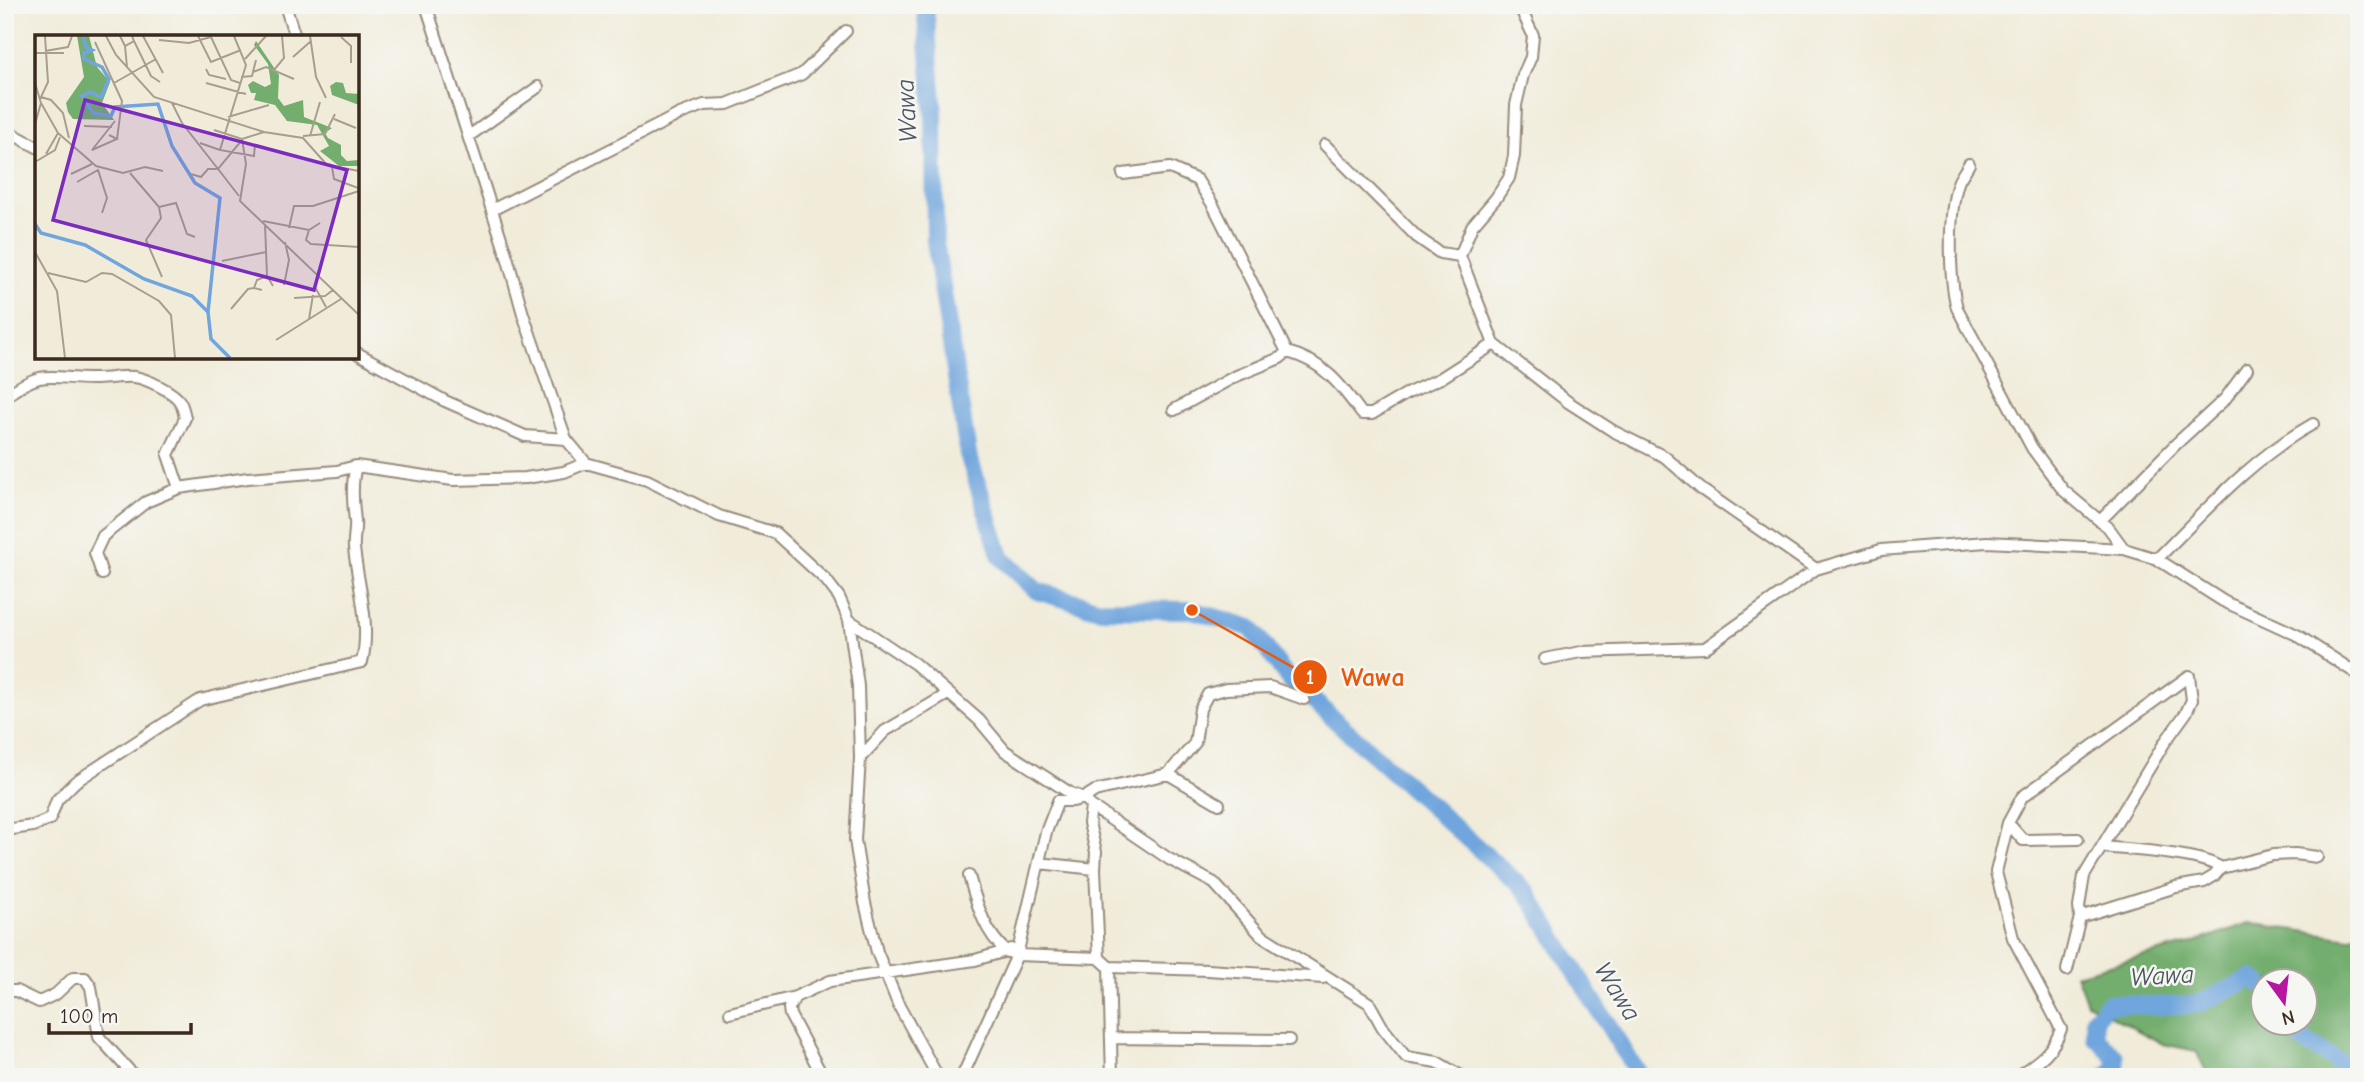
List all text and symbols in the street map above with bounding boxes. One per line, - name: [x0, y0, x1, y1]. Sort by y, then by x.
- inset map: [35, 35, 359, 359]
- water label: Wawa: [890, 78, 924, 144]
- callout: Wawa: [1293, 653, 1419, 700]
- text: Wawa: [1341, 663, 1405, 693]
- text: 1: [1306, 665, 1314, 689]
- water label: Wawa: [1588, 957, 1647, 1026]
- water label: Wawa: [2129, 959, 2195, 993]
- north arrow: [2248, 967, 2318, 1036]
- scale bar: [49, 991, 191, 1035]
- text: 100 m: [60, 1004, 118, 1028]
- text: N: [2279, 1005, 2297, 1030]

